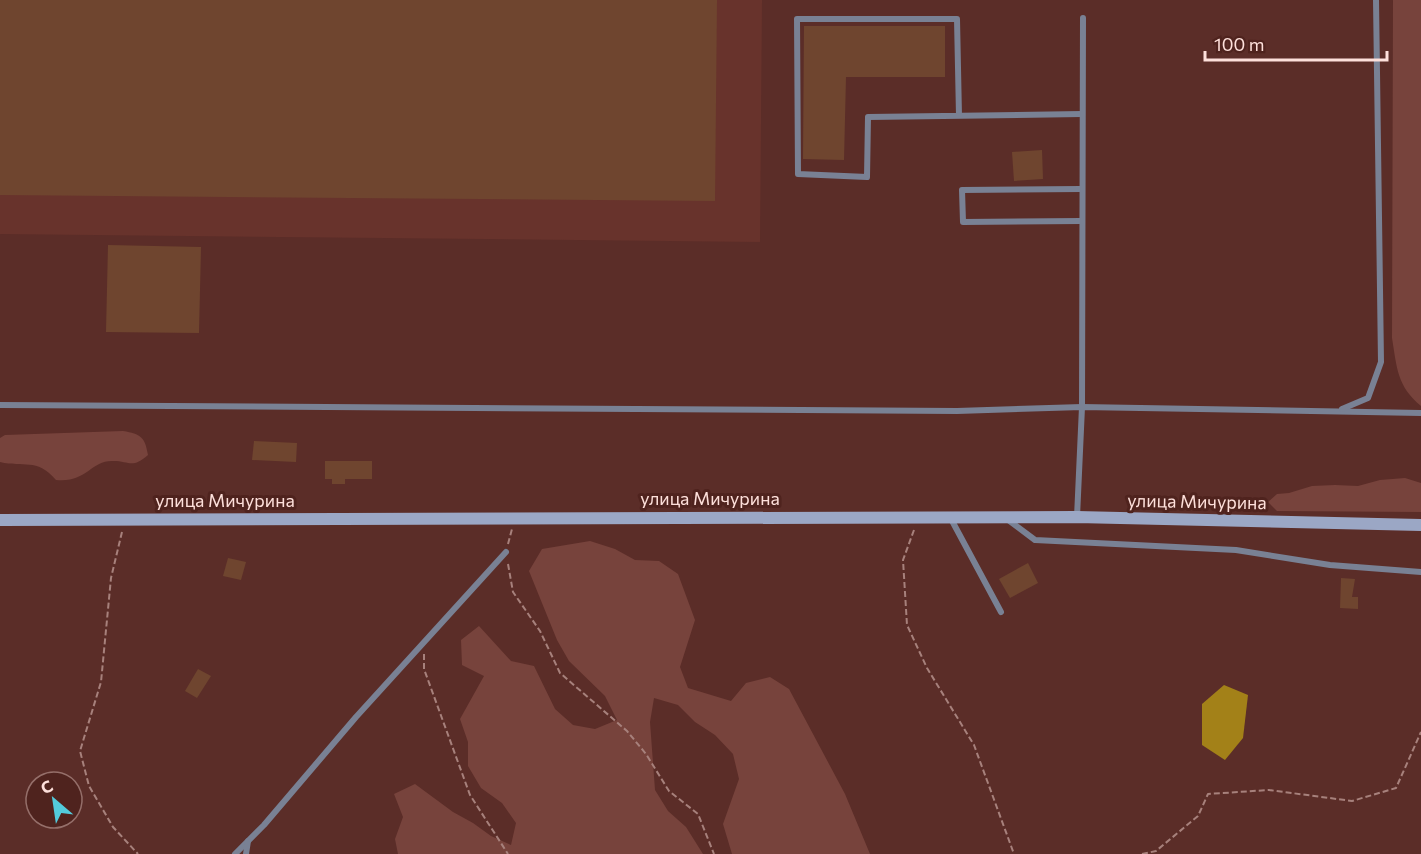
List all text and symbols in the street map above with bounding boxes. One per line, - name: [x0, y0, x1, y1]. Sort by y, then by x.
- scale bar: [1205, 24, 1386, 62]
- text: 100 m: [1214, 33, 1264, 55]
- street label: улица Мичурина: [640, 487, 780, 509]
- street label: улица Мичурина: [155, 489, 295, 511]
- street label: улица Мичурина: [1127, 489, 1267, 513]
- north arrow: [24, 770, 84, 830]
- text: С: [37, 775, 56, 797]

